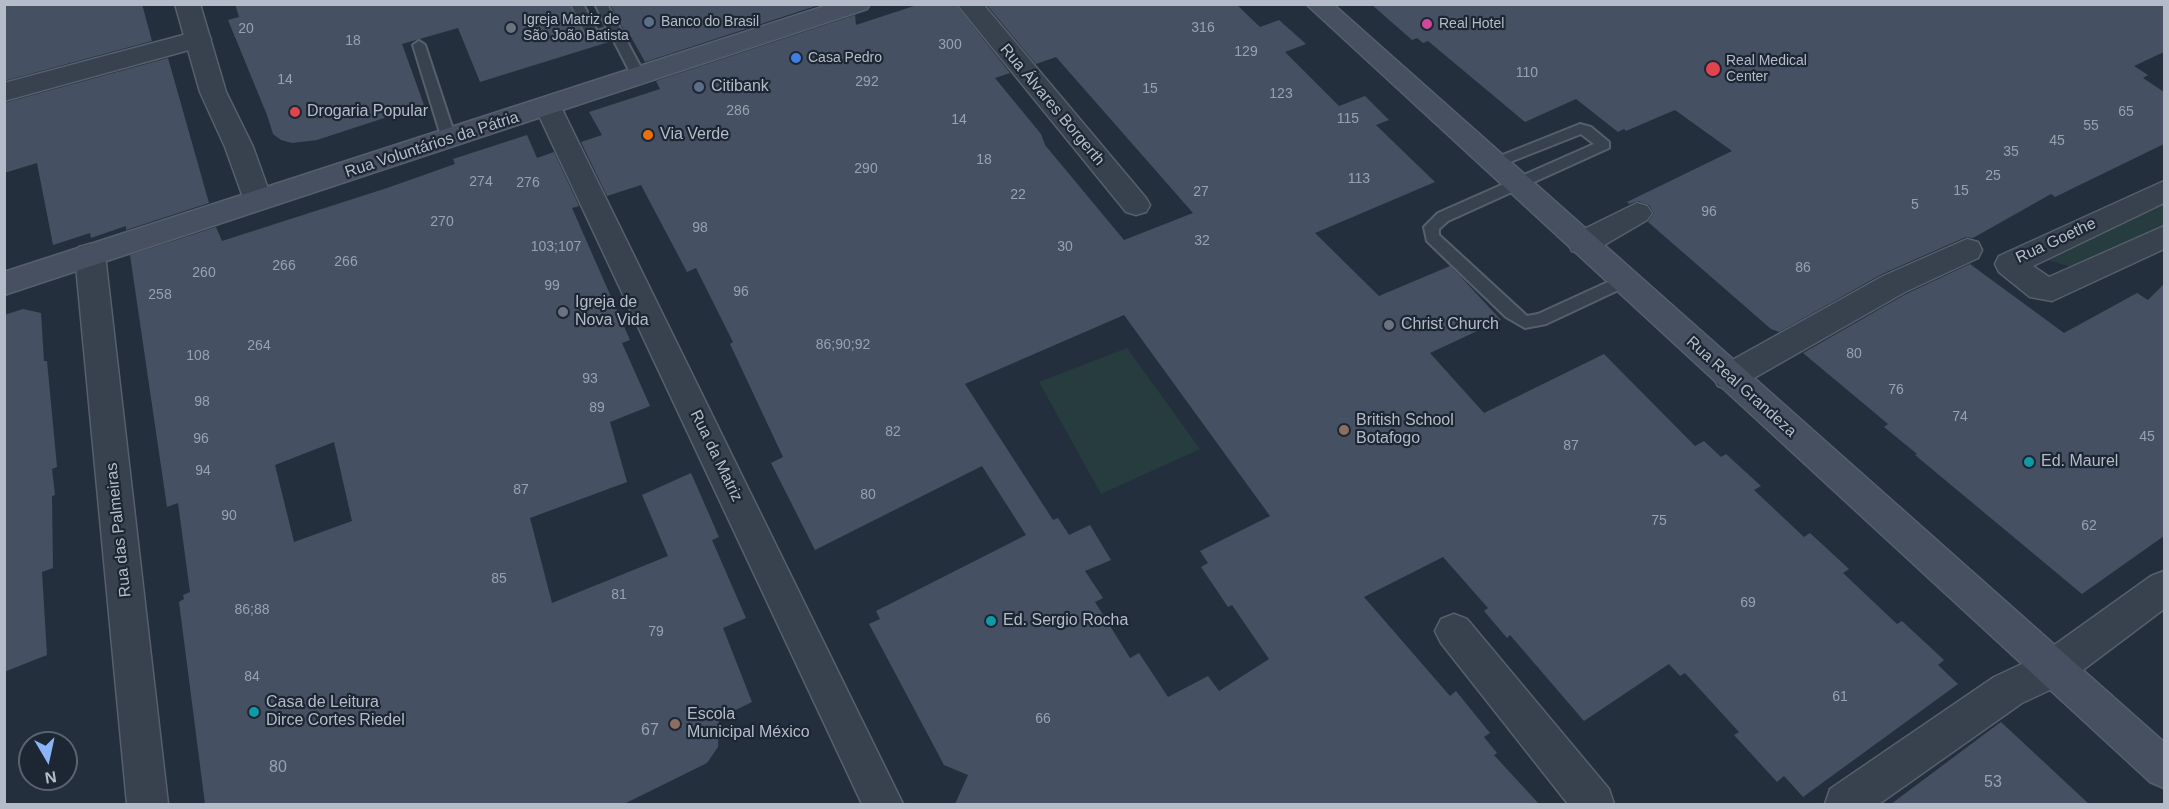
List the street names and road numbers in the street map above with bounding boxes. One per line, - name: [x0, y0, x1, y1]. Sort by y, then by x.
- street label: Rua Álvares Borgerth: [995, 40, 1109, 170]
- street label: Rua Voluntários da Pátria: [343, 108, 521, 182]
- street label: Rua Goethe: [2013, 214, 2099, 268]
- street label: Rua Real Grandeza: [1682, 333, 1800, 441]
- street label: Rua da Matriz: [686, 407, 746, 505]
- street label: Rua das Palmeiras: [102, 462, 136, 598]

